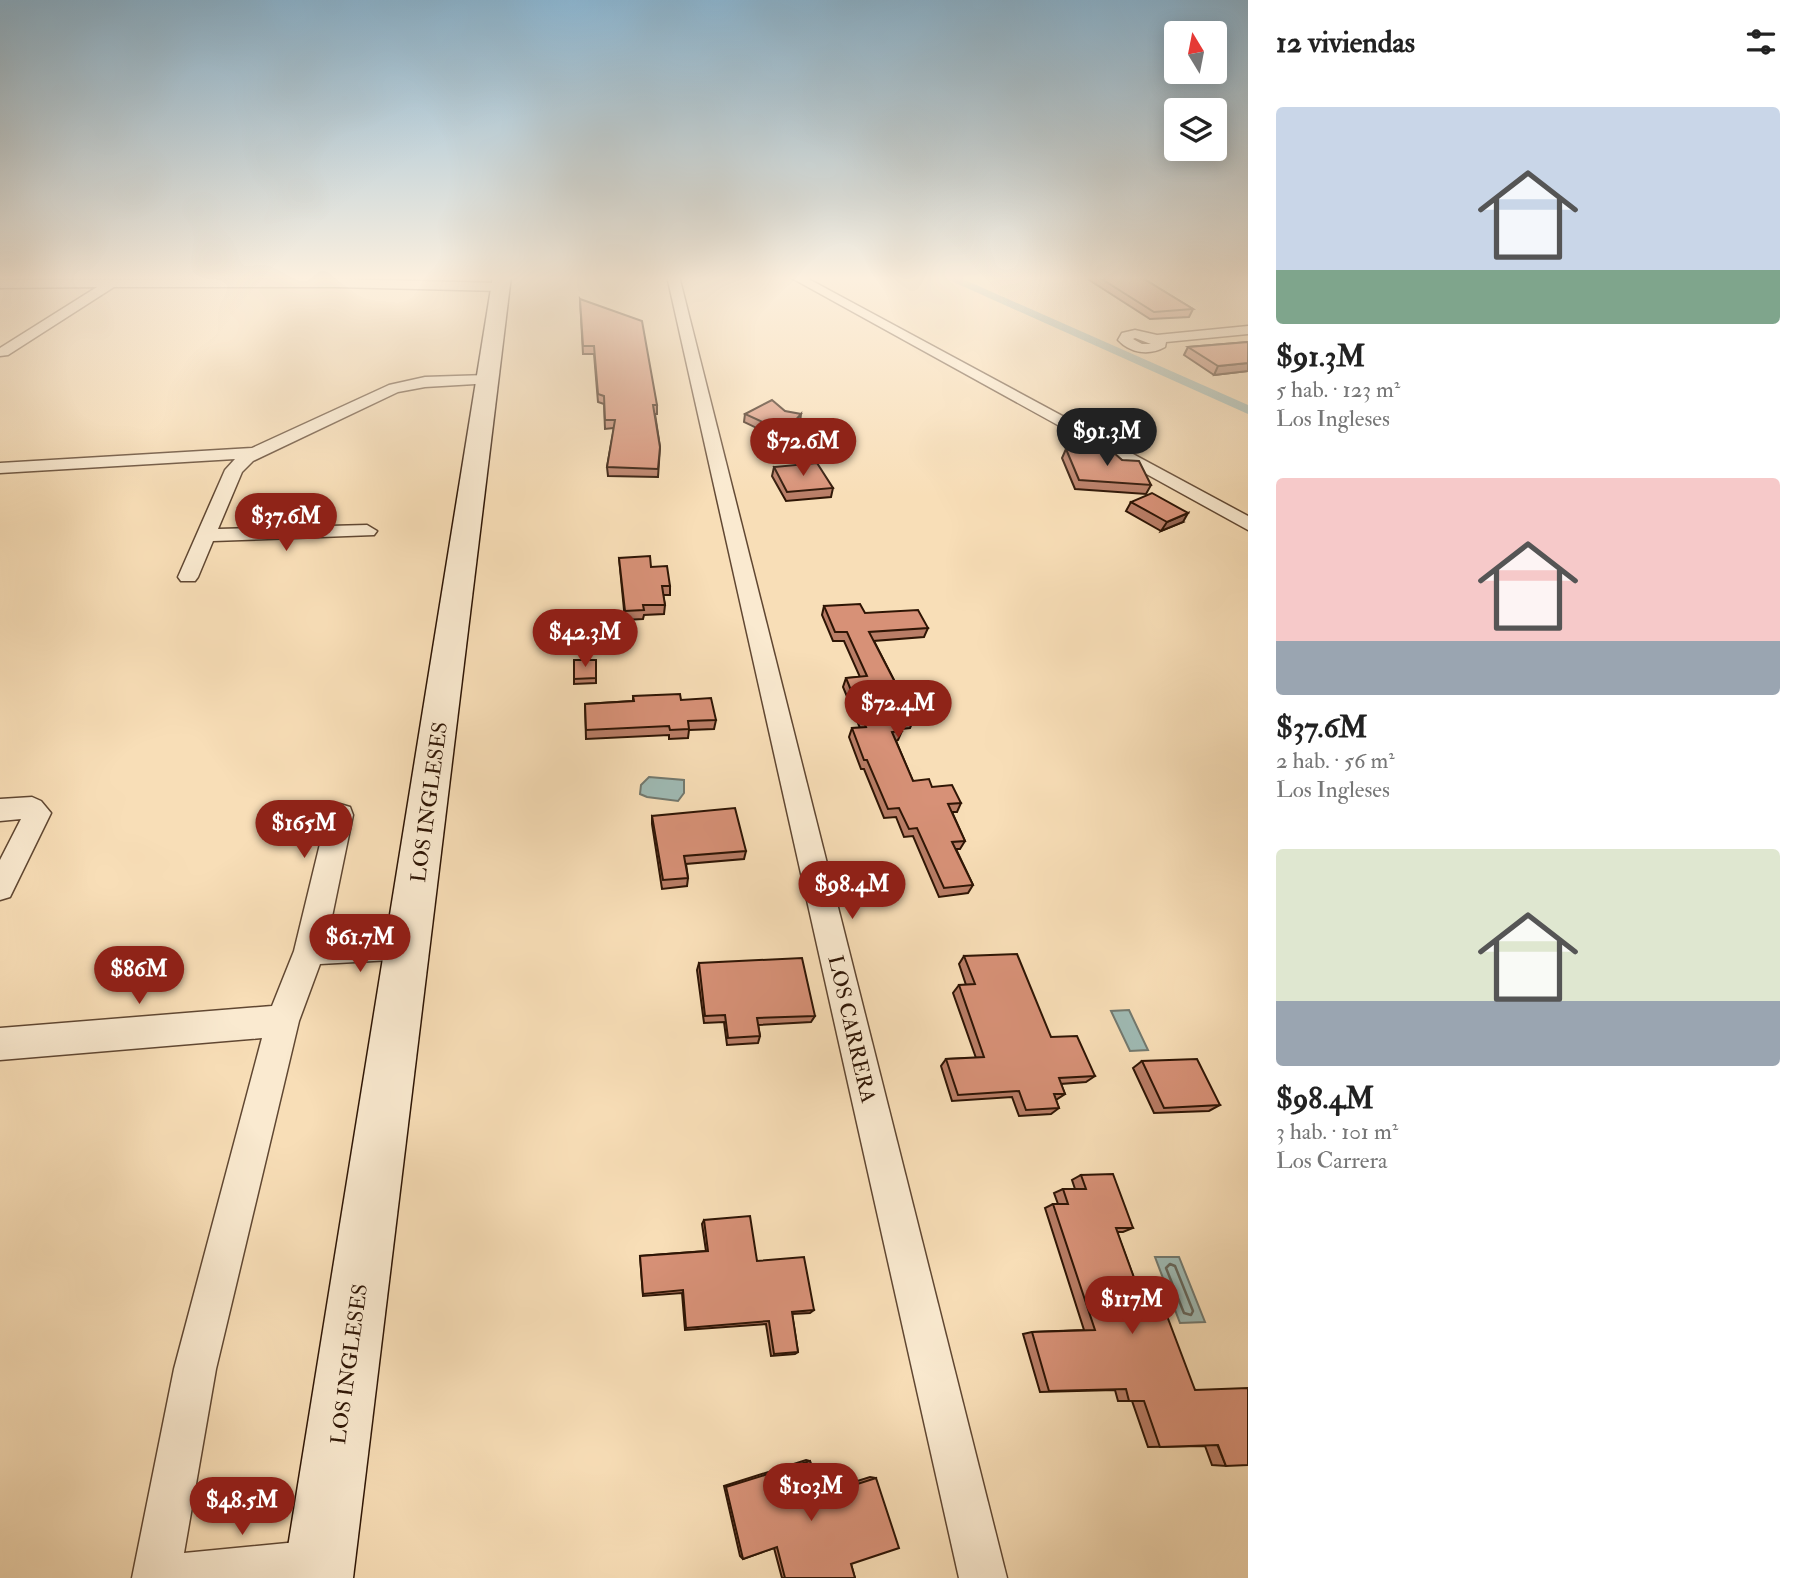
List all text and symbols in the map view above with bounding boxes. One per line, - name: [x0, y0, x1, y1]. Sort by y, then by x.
- north arrow: [1164, 21, 1227, 84]
- map controls: [1164, 21, 1227, 161]
- icon: filters: [1742, 23, 1780, 61]
- text: 12 viviendas: [1276, 24, 1415, 61]
- button: layers: [1164, 98, 1227, 161]
- icon: home: [1465, 152, 1591, 278]
- text: $91.3M: [1276, 338, 1365, 375]
- text: 5 hab. · 123 m²: [1276, 375, 1400, 404]
- text: Los Ingleses: [1276, 404, 1390, 433]
- pin: $91.3M: [1050, 408, 1164, 468]
- text: $91.3M: [1073, 416, 1141, 445]
- pin: $72.6M: [746, 419, 860, 478]
- text: $72.6M: [766, 426, 840, 455]
- pin: $37.6M: [229, 494, 343, 553]
- text: $37.6M: [251, 501, 321, 530]
- icon: home: [1465, 523, 1591, 649]
- pin: $42.3M: [528, 610, 642, 669]
- text: $42.3M: [549, 617, 621, 646]
- pin: $72.4M: [841, 680, 955, 740]
- text: $72.4M: [861, 688, 935, 717]
- text: $37.6M: [1276, 709, 1368, 746]
- street label: LOS INGLESES: [405, 720, 454, 884]
- text: 2 hab. · 56 m²: [1276, 746, 1395, 775]
- text: Los Ingleses: [1276, 775, 1390, 804]
- pin: $165M: [255, 800, 353, 860]
- text: $165M: [271, 808, 337, 837]
- pin: $98.4M: [795, 862, 909, 921]
- text: $98.4M: [814, 869, 890, 898]
- icon: home: [1465, 894, 1591, 1020]
- pin: $61.7M: [303, 914, 417, 974]
- text: $61.7M: [325, 922, 395, 951]
- pin: $86M: [98, 946, 180, 1006]
- street label: LOS CARRERA: [821, 953, 882, 1106]
- text: $86M: [110, 954, 168, 983]
- text: $98.4M: [1276, 1080, 1374, 1117]
- text: 3 hab. · 101 m²: [1276, 1117, 1398, 1146]
- text: Los Carrera: [1276, 1146, 1387, 1175]
- pin: $117M: [1083, 1276, 1181, 1336]
- street label: LOS INGLESES: [325, 1282, 374, 1446]
- text: $117M: [1101, 1284, 1163, 1313]
- pin: $103M: [762, 1464, 860, 1523]
- text: $103M: [779, 1471, 843, 1500]
- pin: $48.5M: [185, 1478, 299, 1537]
- text: $48.5M: [206, 1485, 278, 1514]

